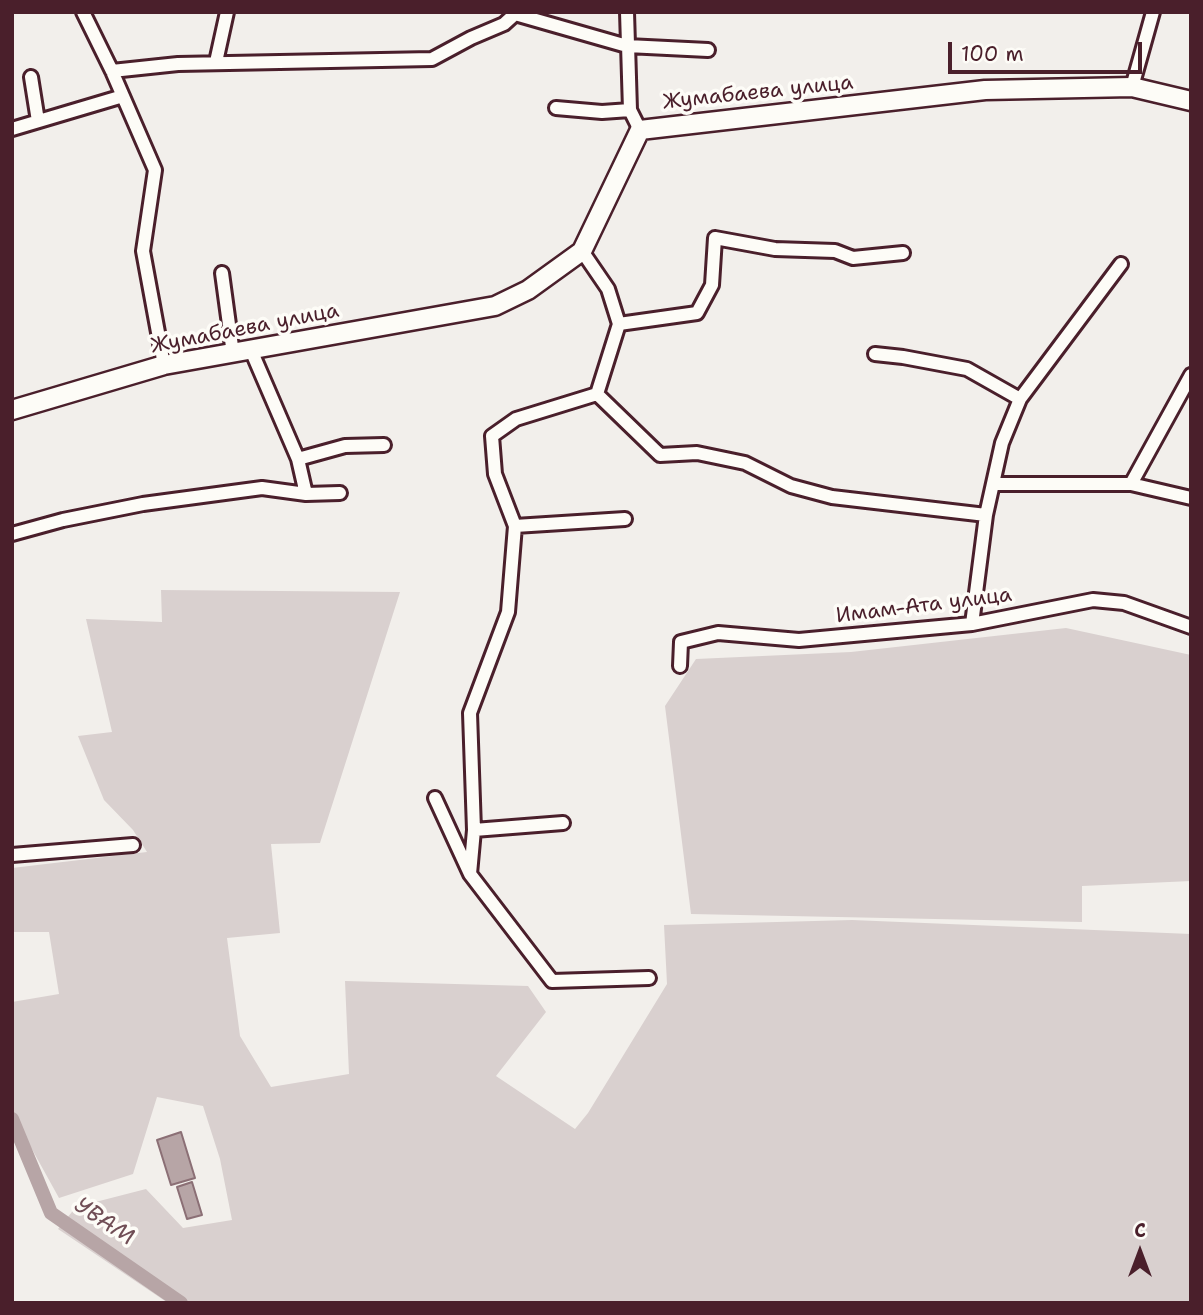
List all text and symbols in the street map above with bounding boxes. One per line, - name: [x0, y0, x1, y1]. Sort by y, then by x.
- scale bar: [951, 28, 1145, 72]
- text: 100 m: [961, 40, 1024, 68]
- street label: Жумабаева улица: [662, 70, 854, 116]
- street label: Жумабаева улица: [149, 298, 341, 360]
- street label: Имам-Ата улица: [835, 583, 1013, 629]
- water label: УВАМ: [68, 1192, 140, 1252]
- north arrow: [1105, 1217, 1175, 1287]
- text: С: [1134, 1218, 1146, 1243]

